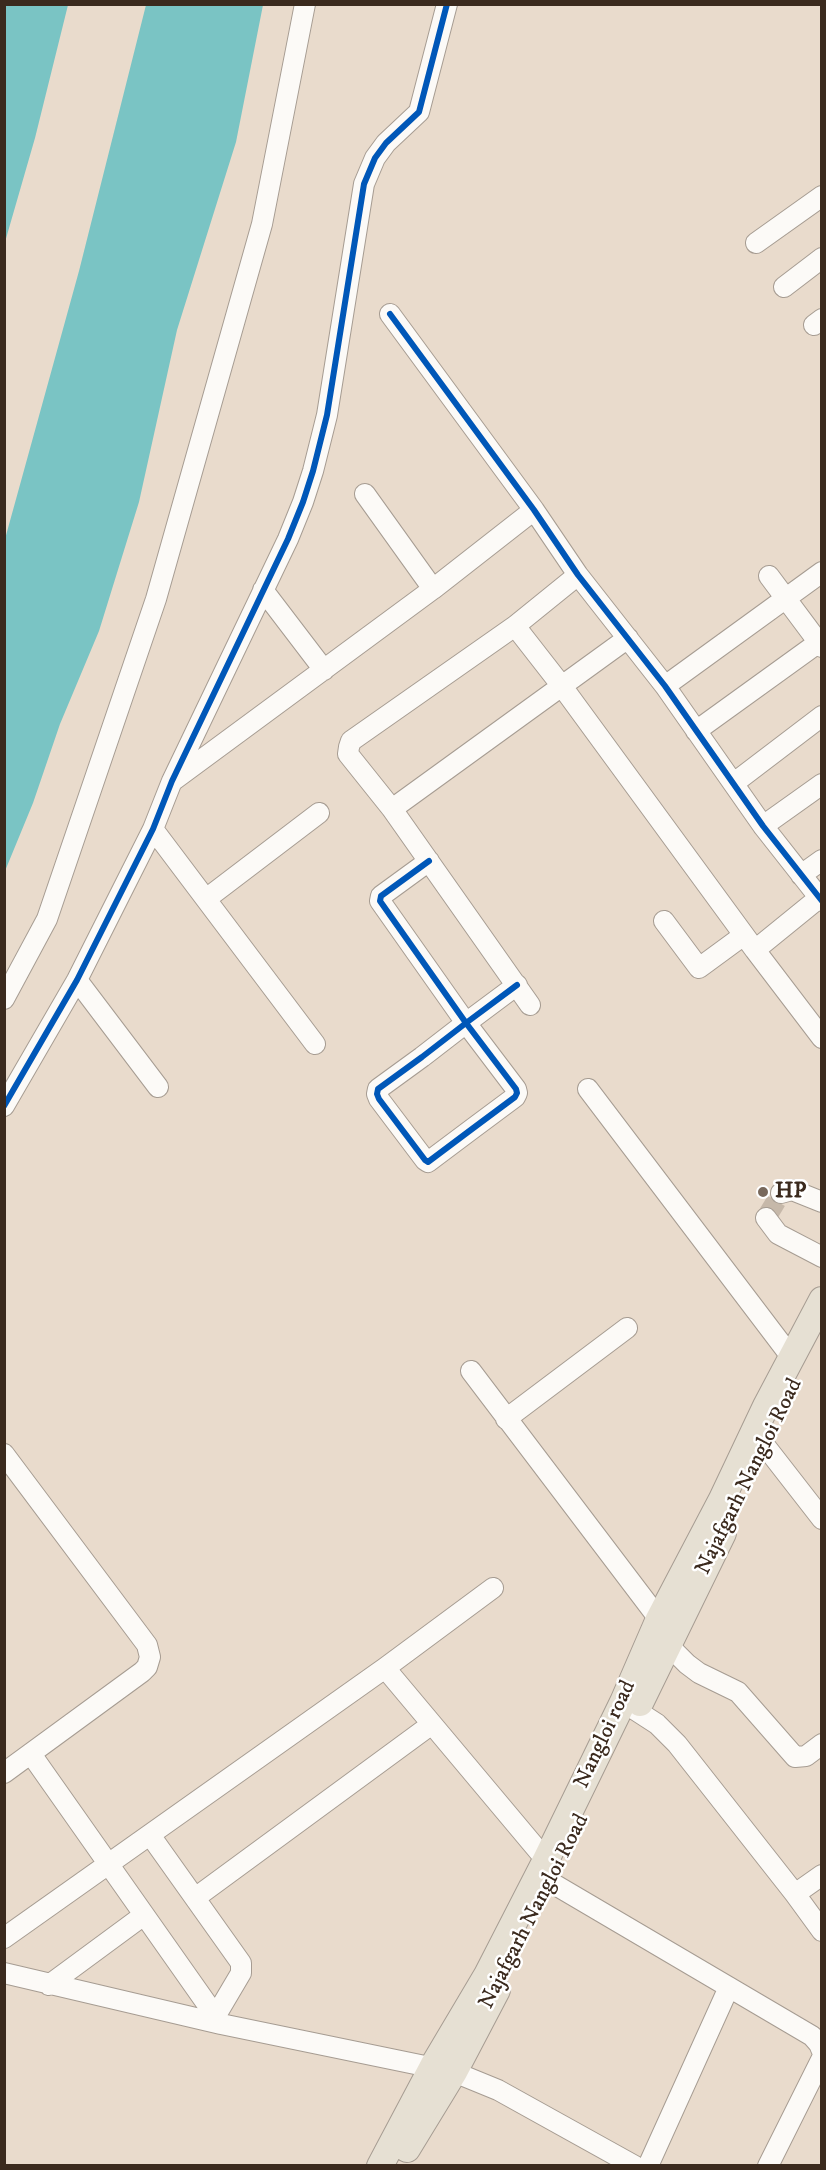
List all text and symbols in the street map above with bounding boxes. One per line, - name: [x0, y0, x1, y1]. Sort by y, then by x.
- place label: HP: [775, 1179, 806, 1205]
- marker: HP: [756, 1185, 770, 1199]
- street label: Najafgarh Nangloi Road: [691, 1375, 809, 1579]
- street label: Nangloi road: [570, 1677, 642, 1793]
- street label: Najafgarh Nangloi Road: [474, 1810, 596, 2014]

